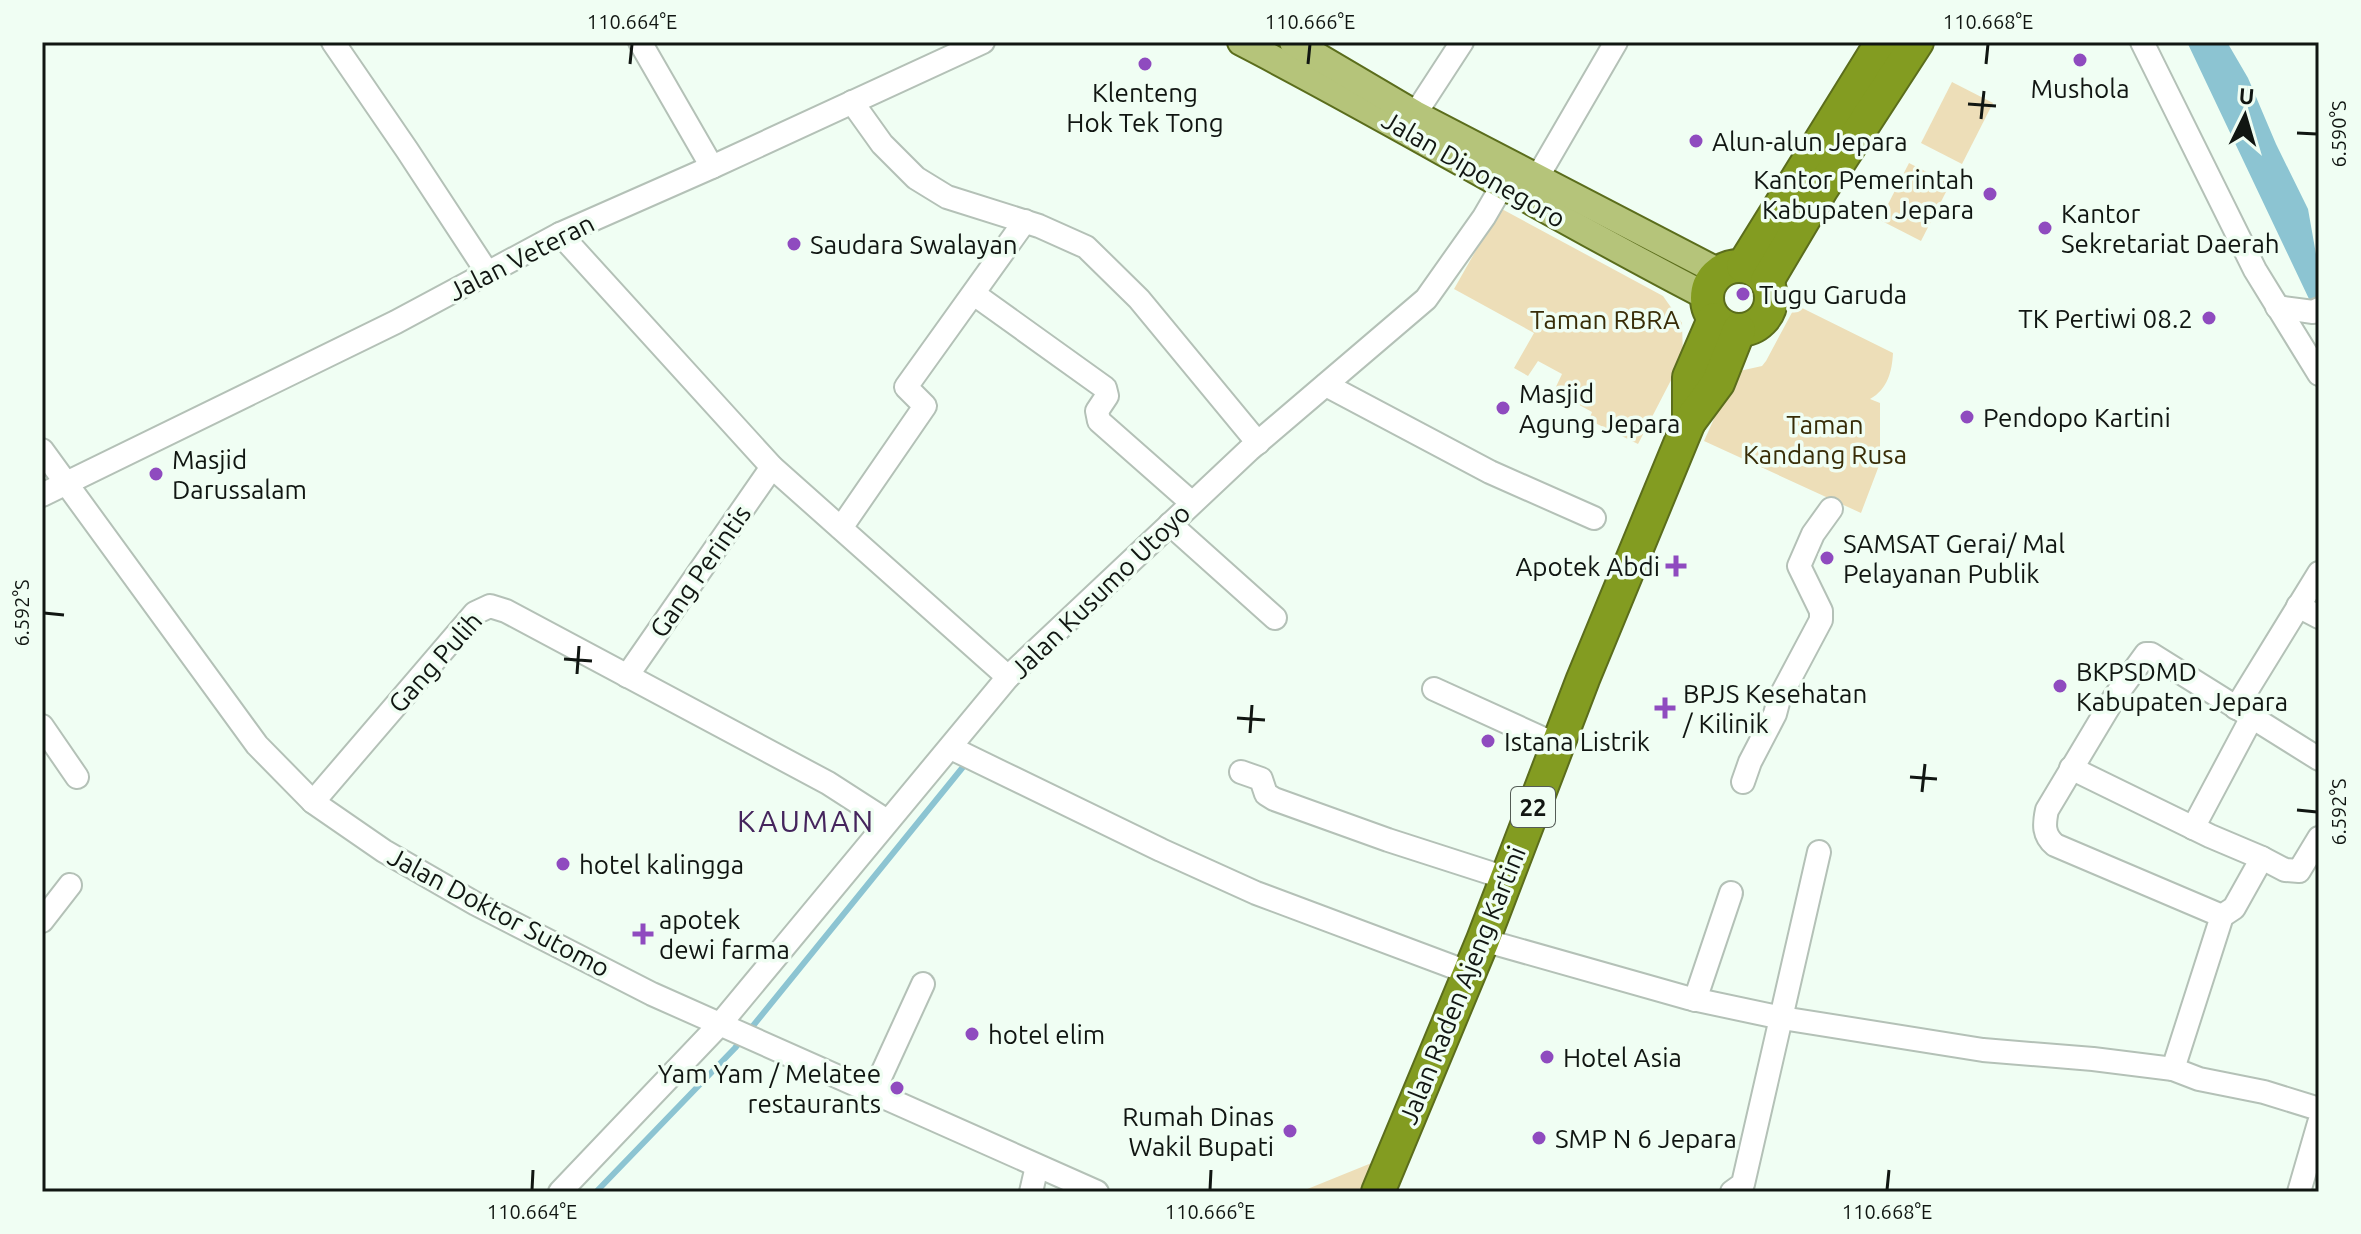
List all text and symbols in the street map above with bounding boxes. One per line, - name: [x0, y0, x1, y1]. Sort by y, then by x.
- text: 110.664°E: [587, 10, 677, 33]
- text: 110.666°E: [1265, 10, 1355, 33]
- text: 110.668°E: [1943, 10, 2033, 33]
- marker: Mushola: [2071, 51, 2089, 69]
- marker: Klenteng Hok Tek Tong: [1136, 55, 1154, 73]
- place label: Mushola: [2030, 74, 2130, 103]
- north arrow: [2205, 76, 2285, 156]
- place label: Klenteng Hok Tek Tong: [1066, 78, 1224, 137]
- text: U: [2238, 82, 2256, 109]
- text: 6.590°S: [2327, 101, 2350, 167]
- street label: Jalan Diponegoro: [1377, 105, 1571, 233]
- place label: Alun-alun Jepara: [1712, 127, 1908, 156]
- marker: Alun-alun Jepara: [1687, 132, 1705, 150]
- place label: Kantor Pemerintah Kabupaten Jepara: [1753, 165, 1974, 224]
- marker: Kantor Pemerintah Kabupaten Jepara: [1981, 185, 1999, 203]
- place label: Kantor Sekretariat Daerah: [2061, 199, 2280, 258]
- street label: Jalan Veteran: [443, 208, 599, 306]
- marker: Kantor Sekretariat Daerah: [2036, 219, 2054, 237]
- place label: Saudara Swalayan: [810, 230, 1018, 259]
- marker: Saudara Swalayan: [785, 235, 803, 253]
- place label: Tugu Garuda: [1759, 280, 1907, 309]
- marker: Tugu Garuda: [1734, 285, 1752, 303]
- place label: TK Pertiwi 08.2: [2018, 304, 2193, 333]
- park label: Taman RBRA: [1530, 305, 1680, 334]
- marker: TK Pertiwi 08.2: [2200, 309, 2218, 327]
- place label: Masjid Agung Jepara: [1519, 379, 1680, 438]
- marker: Masjid Agung Jepara: [1494, 399, 1512, 417]
- place label: Pendopo Kartini: [1983, 403, 2171, 432]
- marker: Pendopo Kartini: [1958, 408, 1976, 426]
- park label: Taman Kandang Rusa: [1743, 410, 1907, 469]
- place label: Masjid Darussalam: [172, 445, 307, 504]
- marker: Masjid Darussalam: [147, 465, 165, 483]
- street label: Jalan Kusumo Utoyo: [1004, 498, 1196, 684]
- street label: Gang Perintis: [644, 499, 756, 643]
- place label: SAMSAT Gerai/ Mal Pelayanan Publik: [1843, 529, 2065, 588]
- marker: SAMSAT Gerai/ Mal Pelayanan Publik: [1818, 549, 1836, 567]
- place label: Apotek Abdi: [1515, 552, 1660, 581]
- marker: Apotek Abdi: [1667, 557, 1685, 575]
- text: 6.592°S: [10, 580, 33, 646]
- street label: Gang Pulih: [382, 606, 488, 718]
- place label: BKPSDMD Kabupaten Jepara: [2076, 657, 2288, 716]
- marker: BKPSDMD Kabupaten Jepara: [2051, 677, 2069, 695]
- place label: BPJS Kesehatan / Kilinik: [1682, 679, 1867, 738]
- marker: BPJS Kesehatan / Kilinik: [1654, 697, 1676, 719]
- place label: Istana Listrik: [1504, 727, 1650, 756]
- marker: Istana Listrik: [1479, 732, 1497, 750]
- text: 6.592°S: [2327, 779, 2350, 845]
- road number: 22: [1511, 787, 1555, 827]
- district label: KAUMAN: [737, 804, 875, 838]
- street label: Jalan Doktor Sutomo: [383, 841, 615, 983]
- street label: Jalan Raden Ajeng Kartini: [1393, 842, 1531, 1128]
- place label: hotel kalingga: [579, 850, 744, 879]
- marker: hotel kalingga: [554, 855, 572, 873]
- place label: apotek dewi farma: [659, 905, 790, 964]
- marker: apotek dewi farma: [634, 925, 652, 943]
- place label: hotel elim: [988, 1020, 1105, 1049]
- marker: hotel elim: [963, 1025, 981, 1043]
- place label: Hotel Asia: [1563, 1043, 1682, 1072]
- marker: Hotel Asia: [1538, 1048, 1556, 1066]
- place label: Yam Yam / Melatee restaurants: [658, 1059, 881, 1118]
- marker: Yam Yam / Melatee restaurants: [888, 1079, 906, 1097]
- place label: Rumah Dinas Wakil Bupati: [1122, 1102, 1274, 1161]
- marker: Rumah Dinas Wakil Bupati: [1281, 1122, 1299, 1140]
- place label: SMP N 6 Jepara: [1555, 1124, 1737, 1153]
- marker: SMP N 6 Jepara: [1530, 1129, 1548, 1147]
- text: 110.664°E: [487, 1200, 577, 1223]
- text: 110.666°E: [1165, 1200, 1255, 1223]
- text: 110.668°E: [1842, 1200, 1932, 1223]

